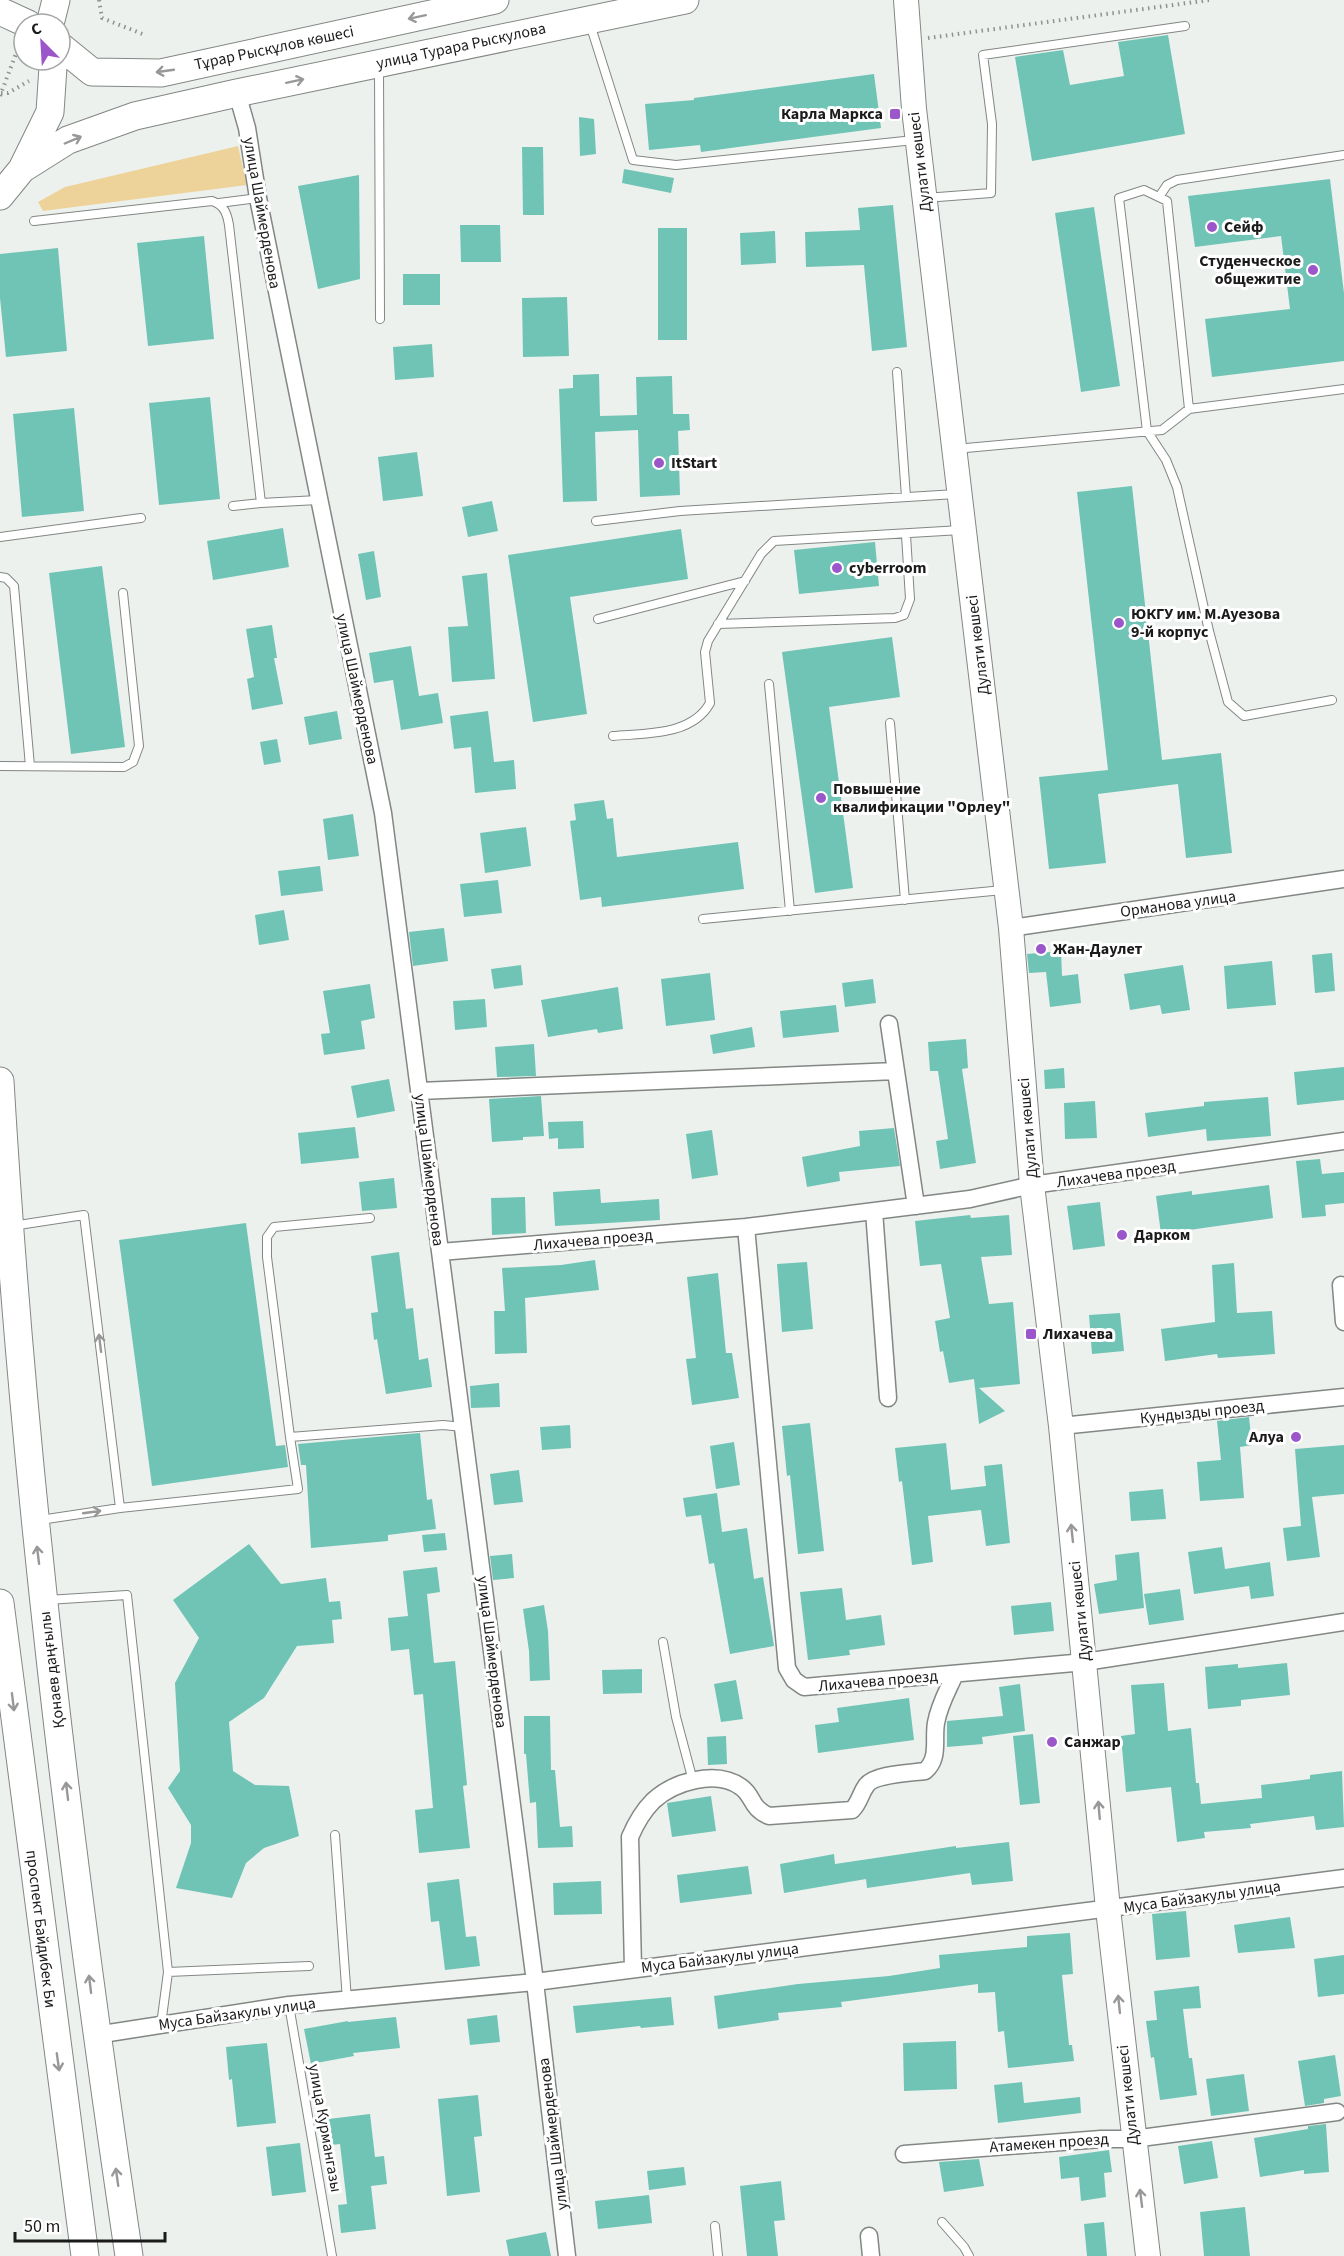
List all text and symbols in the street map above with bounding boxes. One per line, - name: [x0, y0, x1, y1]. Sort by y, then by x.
- north arrow: [12, 12, 72, 72]
- one-way arrow: [408, 12, 427, 23]
- text: С: [28, 17, 45, 41]
- street label: улица Турара Рыскулова: [374, 17, 548, 75]
- street label: Тұрар Рыскұлов көшесі: [192, 20, 356, 76]
- one-way arrow: [156, 65, 175, 76]
- one-way arrow: [284, 75, 304, 86]
- place label: Карла Маркса: [781, 103, 883, 125]
- marker: Карла Маркса: [888, 107, 902, 121]
- street label: Дулати көшесі: [903, 110, 937, 214]
- one-way arrow: [63, 133, 81, 145]
- street label: улица Шаймерденова: [238, 135, 286, 291]
- place label: Сейф: [1224, 216, 1263, 238]
- marker: Сейф: [1205, 220, 1219, 234]
- place label: Студенческое общежитие: [1199, 250, 1301, 290]
- marker: Студенческое общежитие: [1306, 263, 1320, 277]
- place label: ItStart: [671, 452, 717, 474]
- marker: ItStart: [652, 456, 666, 470]
- place label: cyberroom: [849, 557, 926, 579]
- marker: cyberroom: [830, 561, 844, 575]
- street label: Дулати көшесі: [961, 593, 995, 697]
- place label: ЮКГУ им. М.Ауезова 9-й корпус: [1131, 603, 1280, 643]
- street label: улица Шаймерденова: [330, 612, 384, 766]
- marker: ЮКГУ им. М.Ауезова 9-й корпус: [1112, 616, 1126, 630]
- place label: Повышение квалификации "Орлеу": [833, 778, 1010, 818]
- marker: Повышение квалификации "Орлеу": [814, 791, 828, 805]
- street label: Орманова улица: [1119, 885, 1237, 923]
- place label: Жан-Даулет: [1053, 938, 1143, 960]
- marker: Жан-Даулет: [1034, 942, 1048, 956]
- street label: Дулати көшесі: [1013, 1077, 1043, 1179]
- street label: улица Шаймерденова: [409, 1092, 449, 1248]
- street label: Лихачева проезд: [1055, 1155, 1177, 1193]
- street label: Лихачева проезд: [532, 1224, 654, 1256]
- place label: Дарком: [1134, 1224, 1190, 1246]
- marker: Дарком: [1115, 1228, 1129, 1242]
- place label: Лихачева: [1042, 1323, 1113, 1345]
- marker: Лихачева: [1024, 1327, 1038, 1341]
- one-way arrow: [94, 1334, 105, 1353]
- street label: Кундызды проезд: [1139, 1394, 1266, 1429]
- place label: Алуа: [1248, 1426, 1284, 1448]
- marker: Алуа: [1289, 1430, 1303, 1444]
- one-way arrow: [81, 1507, 101, 1518]
- one-way arrow: [1066, 1523, 1077, 1543]
- one-way arrow: [33, 1546, 44, 1566]
- street label: Дулати көшесі: [1064, 1560, 1096, 1662]
- street label: улица Шаймерденова: [472, 1574, 512, 1730]
- street label: Қонаев даңғылы: [34, 1610, 70, 1730]
- street label: Лихачева проезд: [817, 1665, 939, 1697]
- one-way arrow: [7, 1692, 18, 1712]
- place label: Санжар: [1064, 1731, 1121, 1753]
- marker: Санжар: [1045, 1735, 1059, 1749]
- one-way arrow: [61, 1781, 72, 1801]
- one-way arrow: [1093, 1801, 1104, 1821]
- street label: проспект Байдибек Би: [20, 1849, 62, 2009]
- street label: Муса Байзакулы улица: [1122, 1875, 1282, 1919]
- street label: Муса Байзакулы улица: [640, 1937, 800, 1979]
- one-way arrow: [84, 1975, 95, 1995]
- street label: Муса Байзакулы улица: [157, 1992, 317, 2036]
- one-way arrow: [1113, 1995, 1124, 2015]
- street label: Дулати көшесі: [1112, 2044, 1144, 2146]
- one-way arrow: [53, 2052, 64, 2072]
- street label: улица Шаймерденова: [533, 2056, 573, 2212]
- street label: улица Курмангазы: [303, 2062, 347, 2194]
- street label: Атамекен проезд: [989, 2128, 1110, 2158]
- one-way arrow: [112, 2168, 123, 2188]
- one-way arrow: [1135, 2189, 1146, 2208]
- scale bar: [15, 2205, 165, 2243]
- text: 50 m: [24, 2214, 60, 2239]

